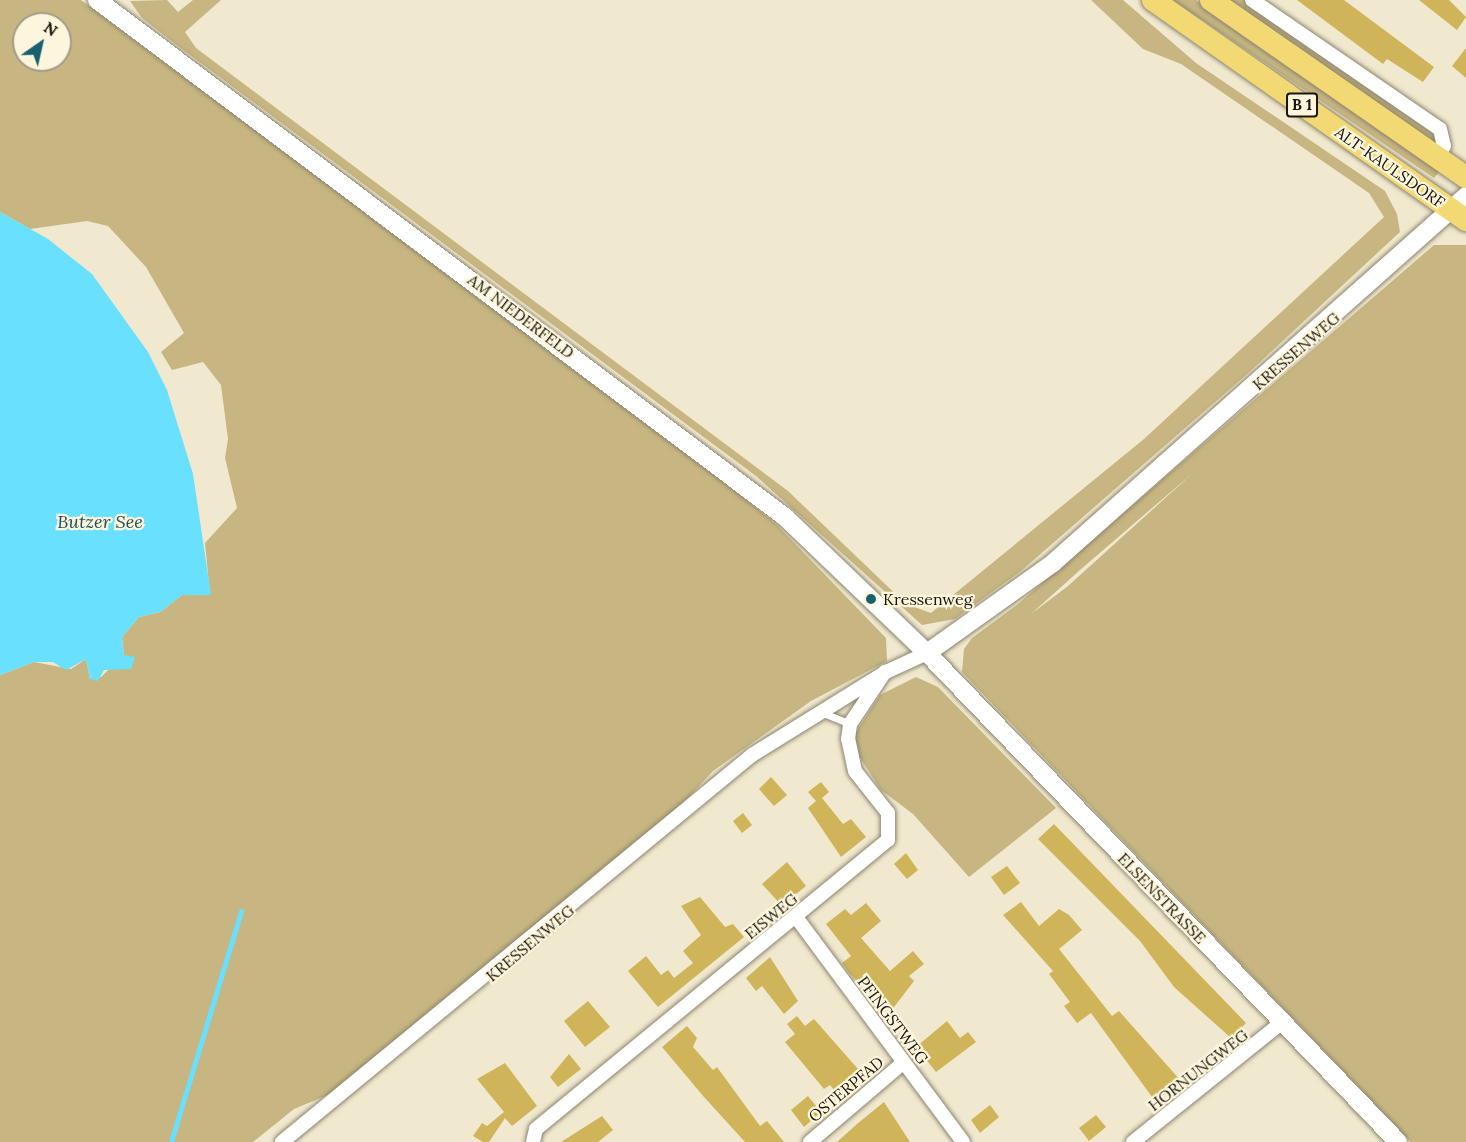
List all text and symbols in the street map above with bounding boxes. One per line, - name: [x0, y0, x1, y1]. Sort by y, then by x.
- north arrow: [12, 12, 72, 72]
- text: N: [40, 17, 62, 40]
- road number: B 1: [1286, 93, 1318, 117]
- street label: ALT-KAULSDORF: [1331, 122, 1449, 212]
- street label: AM NIEDERFELD: [464, 270, 578, 362]
- street label: KRESSENWEG: [1248, 308, 1344, 394]
- water label: Butzer See: [57, 511, 143, 533]
- place label: Kressenweg: [883, 589, 972, 609]
- marker: Kressenweg: [864, 592, 878, 606]
- street label: ELSENSTRASSE: [1114, 849, 1210, 947]
- street label: EISWEG: [741, 889, 801, 943]
- street label: KRESSENWEG: [482, 901, 578, 985]
- street label: PFINGSTWEG: [854, 972, 932, 1068]
- street label: HORNUNGWEG: [1144, 1025, 1252, 1115]
- street label: OSTERPFAD: [805, 1052, 887, 1126]

